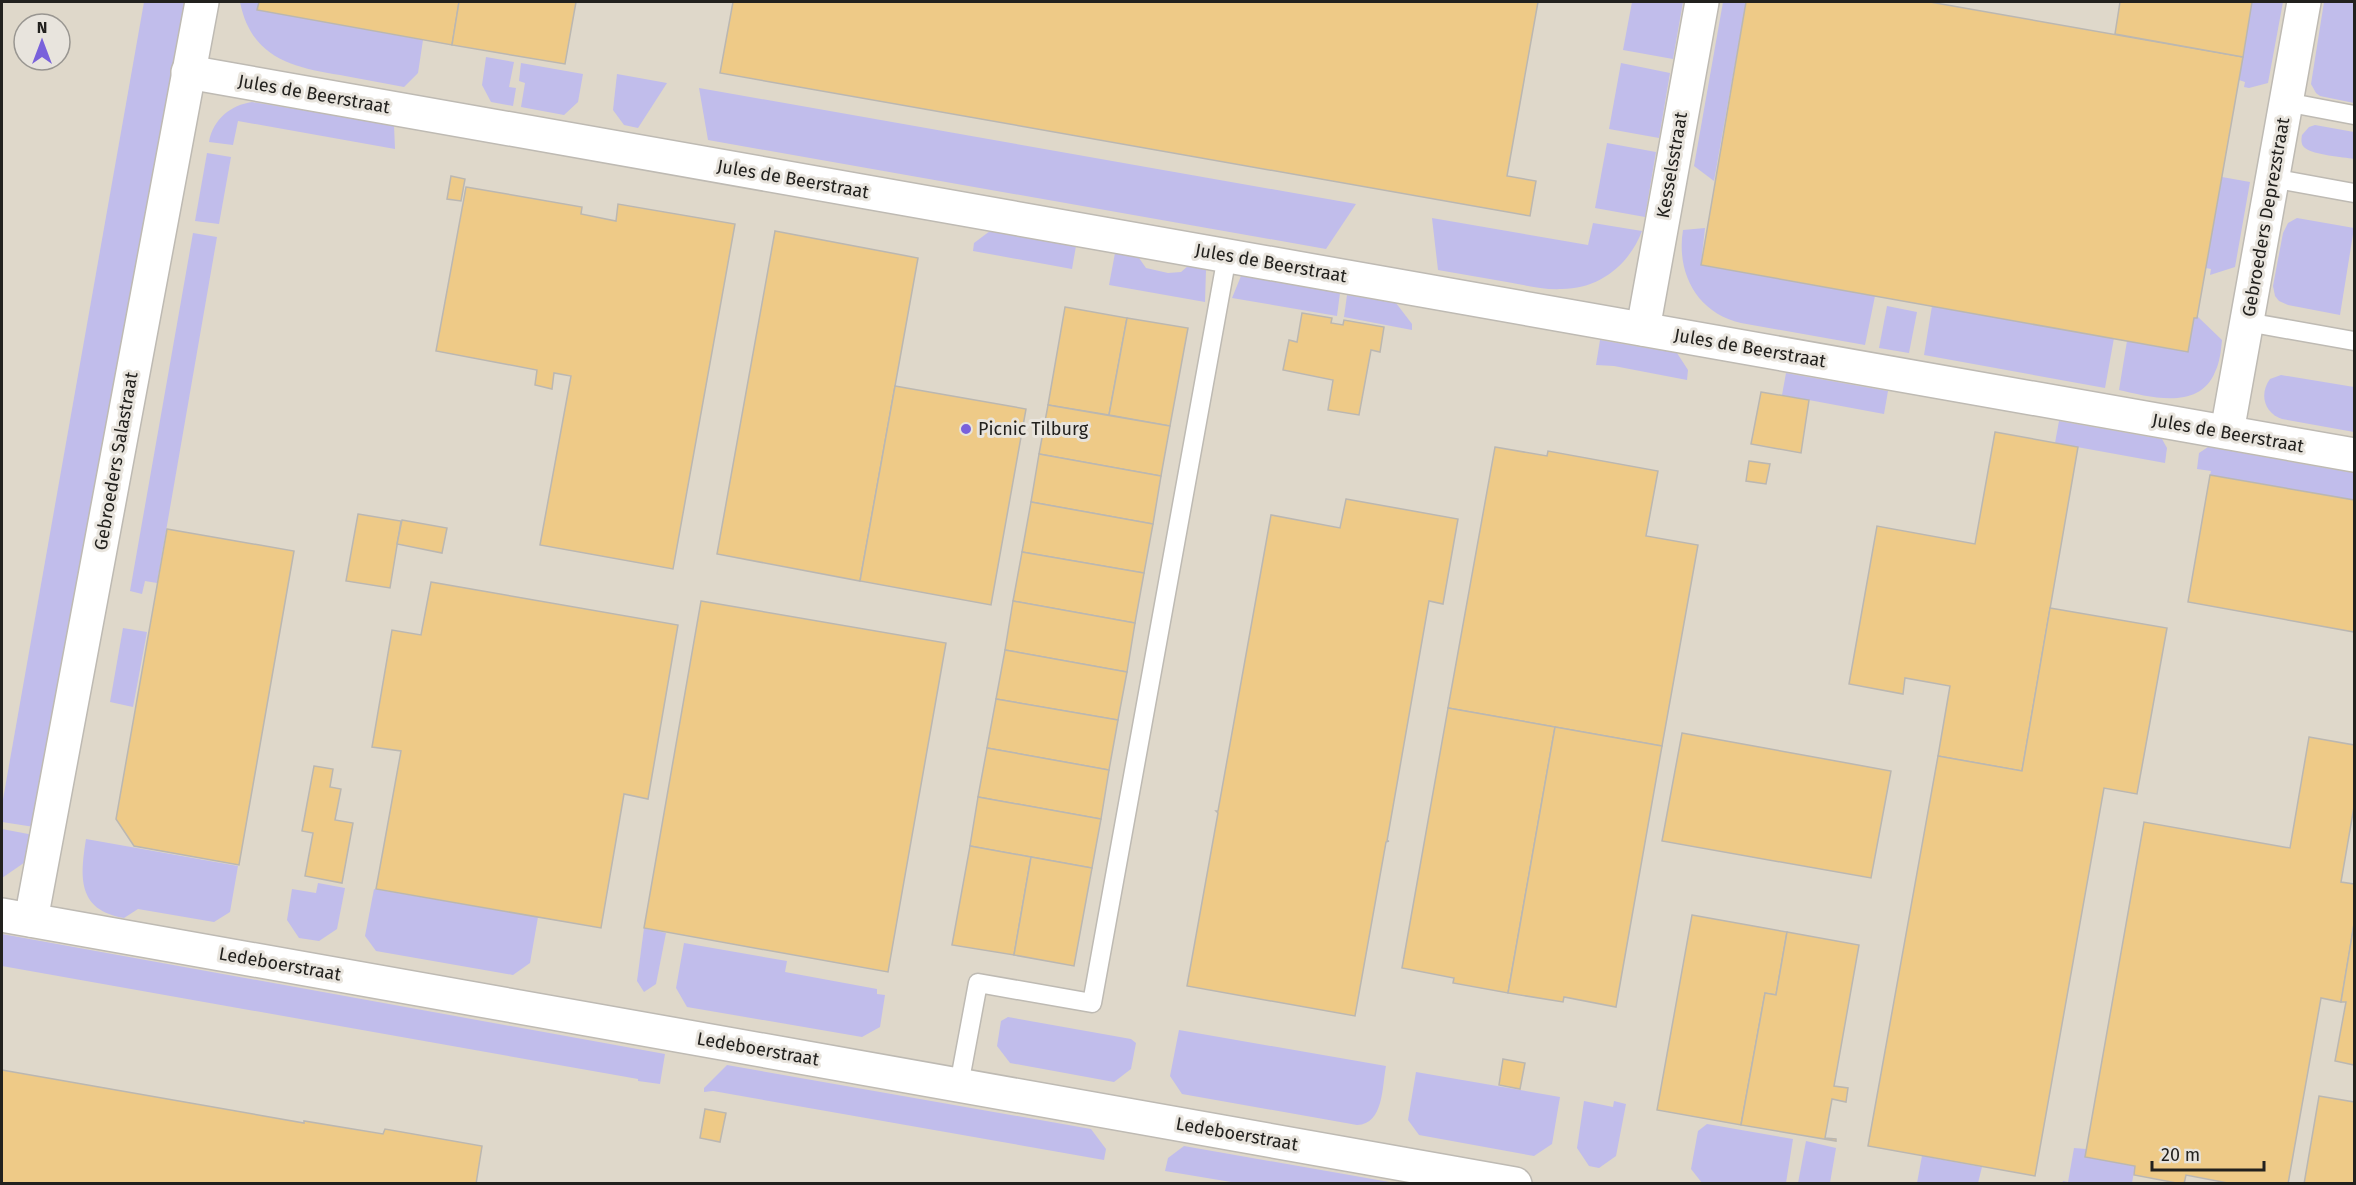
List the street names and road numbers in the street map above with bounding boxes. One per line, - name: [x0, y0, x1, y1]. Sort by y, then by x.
- street label: Jules de Beerstraat: [236, 70, 392, 118]
- street label: Kesselsstraat: [1652, 110, 1692, 220]
- street label: Gebroeders Deprezstraat: [2238, 115, 2294, 318]
- street label: Jules de Beerstraat: [715, 155, 871, 203]
- street label: Jules de Beerstraat: [1193, 239, 1349, 287]
- street label: Jules de Beerstraat: [1672, 324, 1828, 372]
- street label: Gebroeders Salastraat: [89, 370, 143, 552]
- street label: Jules de Beerstraat: [2150, 409, 2306, 457]
- street label: Ledeboerstraat: [217, 942, 343, 986]
- street label: Ledeboerstraat: [695, 1027, 821, 1071]
- street label: Ledeboerstraat: [1174, 1112, 1300, 1156]

